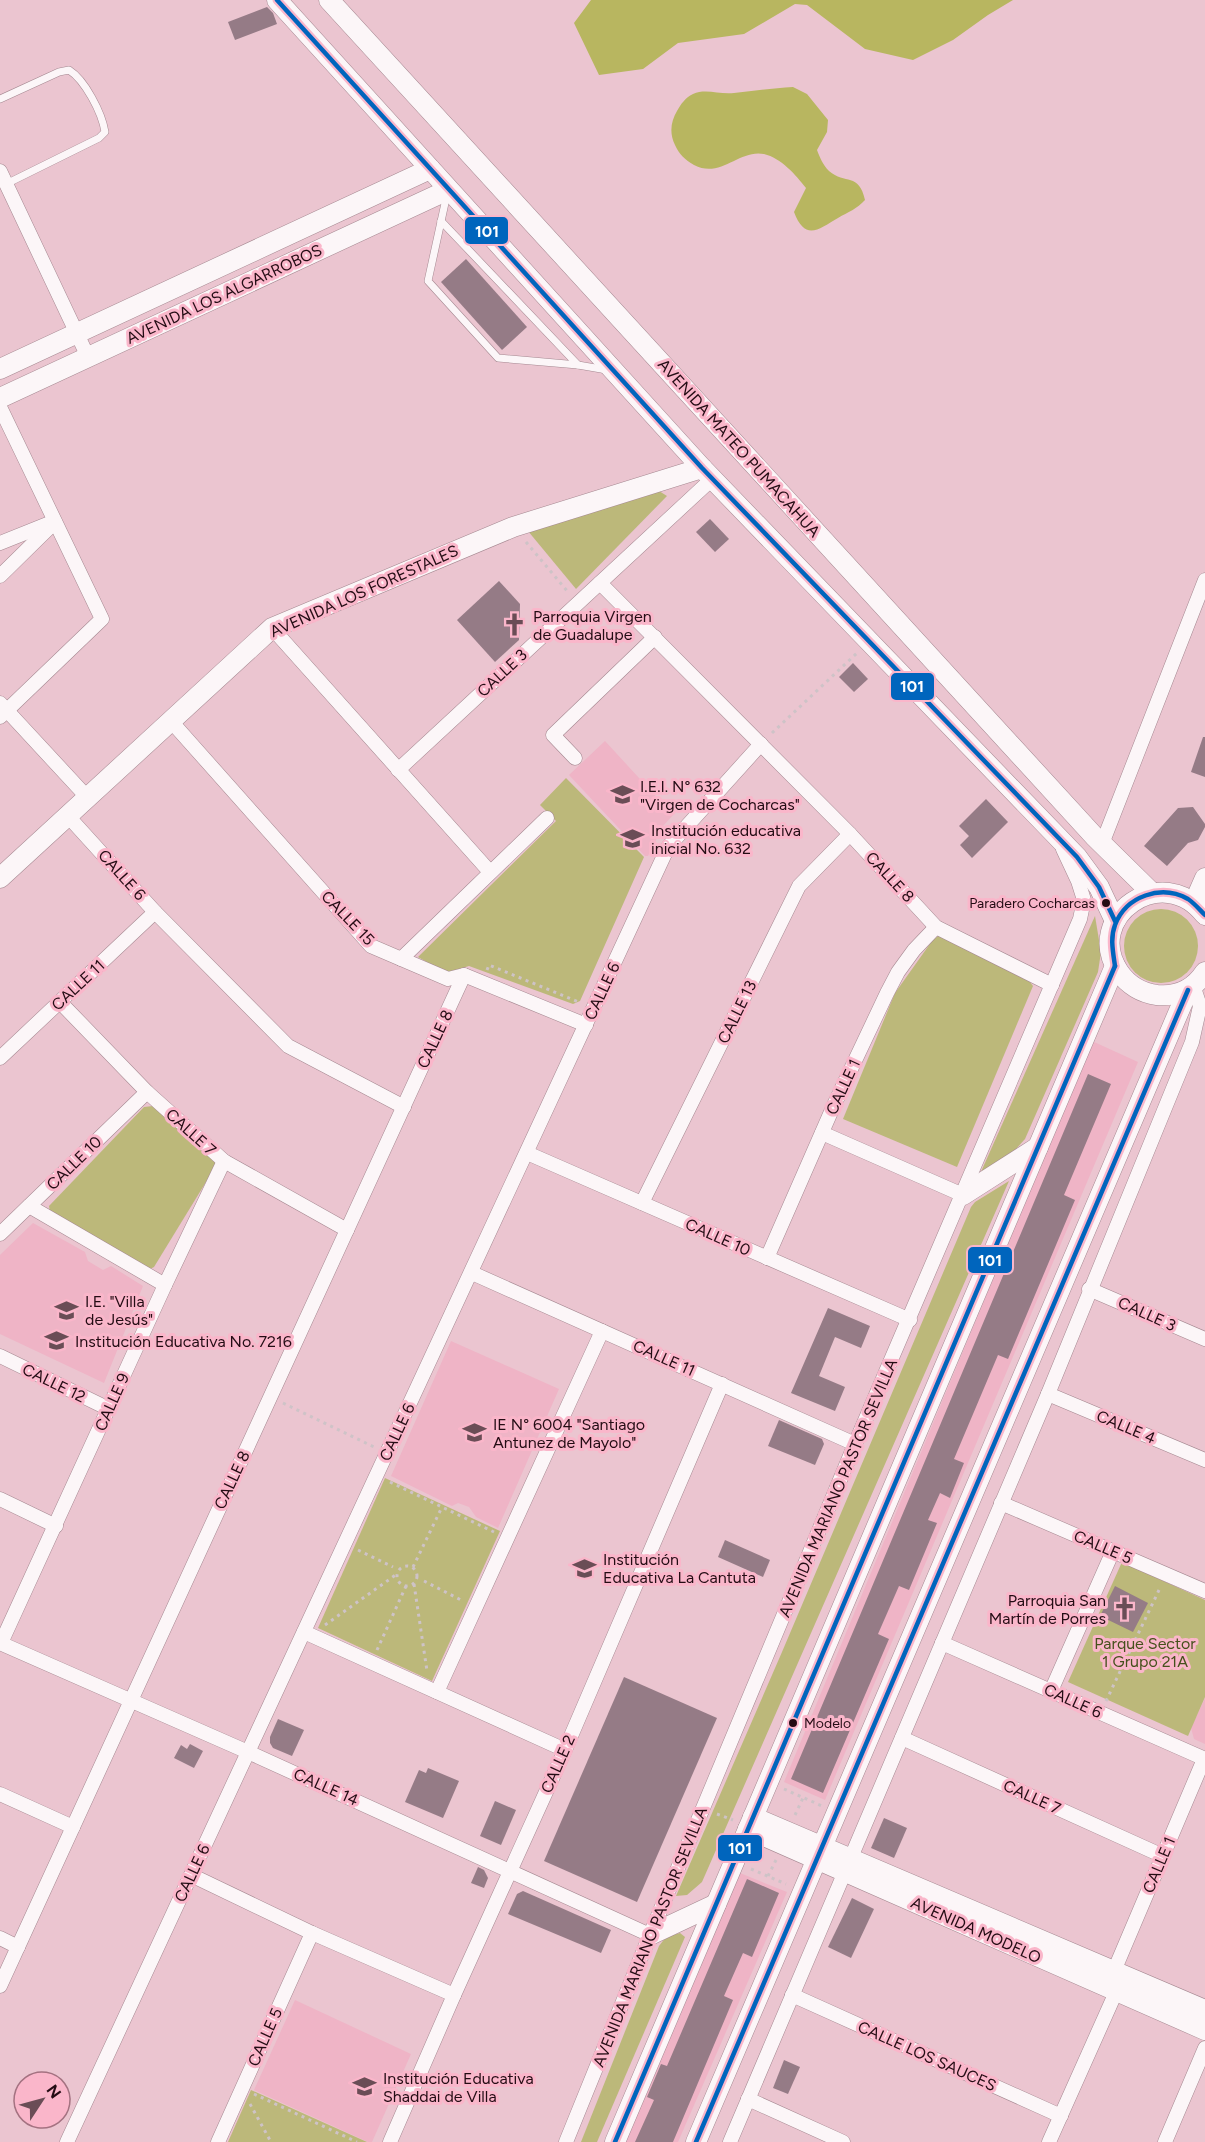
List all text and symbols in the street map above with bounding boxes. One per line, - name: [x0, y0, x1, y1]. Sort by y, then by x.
- line badge: 101: [464, 216, 509, 245]
- text: 101: [475, 222, 499, 241]
- street label: AVENIDA LOS ALGARROBOS: [123, 240, 325, 348]
- street label: AVENIDA MATEO PUMACAHUA: [654, 355, 824, 541]
- street label: AVENIDA LOS FORESTALES: [267, 541, 461, 641]
- place label: Parroquia Virgen de Guadalupe: [533, 607, 652, 644]
- church icon: Parroquia Virgen de Guadalupe: [502, 612, 528, 638]
- street label: CALLE 3: [473, 645, 531, 701]
- line badge: 101: [890, 672, 935, 701]
- text: 101: [900, 677, 924, 696]
- place label: I.E.I. N° 632 "Virgen de Cocharcas": [640, 777, 800, 814]
- school or university icon: I.E.I. N° 632 "Virgen de Cocharcas": [609, 782, 635, 808]
- place label: Institución educativa inicial No. 632: [651, 821, 801, 858]
- school or university icon: Institución educativa inicial No. 632: [620, 826, 646, 852]
- street label: CALLE 6: [94, 846, 150, 904]
- street label: CALLE 8: [862, 848, 918, 906]
- street label: CALLE 15: [317, 887, 379, 949]
- place label: Paradero Cocharcas: [969, 895, 1095, 912]
- marker: Paradero Cocharcas: [1100, 897, 1112, 909]
- street label: CALLE 11: [48, 956, 108, 1014]
- street label: CALLE 6: [580, 959, 624, 1023]
- street label: CALLE 13: [714, 977, 760, 1047]
- street label: CALLE 8: [413, 1007, 457, 1071]
- street label: CALLE 1: [822, 1056, 864, 1118]
- street label: CALLE 7: [162, 1105, 220, 1160]
- street label: CALLE 10: [42, 1132, 106, 1194]
- street label: CALLE 10: [682, 1214, 754, 1260]
- line badge: 101: [967, 1246, 1013, 1274]
- text: 101: [978, 1251, 1002, 1270]
- place label: I.E. "Villa de Jesús": [85, 1292, 153, 1329]
- street label: CALLE 3: [1115, 1293, 1179, 1335]
- school or university icon: I.E. "Villa de Jesús": [54, 1297, 80, 1323]
- school or university icon: Institución Educativa No. 7216: [44, 1328, 70, 1354]
- place label: Institución Educativa No. 7216: [75, 1332, 292, 1351]
- street label: CALLE 11: [630, 1336, 698, 1380]
- street label: AVENIDA MARIANO PASTOR SEVILLA: [775, 1356, 901, 1620]
- street label: CALLE 12: [19, 1360, 89, 1406]
- street label: CALLE 9: [91, 1370, 133, 1434]
- street label: CALLE 6: [375, 1400, 419, 1464]
- street label: CALLE 4: [1094, 1406, 1158, 1448]
- place label: IE N° 6004 "Santiago Antunez de Mayolo": [493, 1415, 645, 1452]
- school or university icon: IE N° 6004 "Santiago Antunez de Mayolo": [462, 1420, 488, 1446]
- street label: CALLE 8: [210, 1448, 254, 1512]
- street label: CALLE 5: [1071, 1526, 1135, 1568]
- place label: Institución Educativa La Cantuta: [603, 1550, 756, 1587]
- school or university icon: Institución Educativa La Cantuta: [572, 1555, 598, 1581]
- place label: Parroquia San Martín de Porres: [989, 1591, 1106, 1628]
- church icon: Parroquia San Martín de Porres: [1111, 1596, 1137, 1622]
- park label: Parque Sector 1 Grupo 21A: [1094, 1634, 1196, 1671]
- street label: CALLE 6: [1041, 1680, 1105, 1722]
- place label: Modelo: [804, 1715, 851, 1732]
- marker: Modelo: [787, 1717, 799, 1729]
- street label: CALLE 2: [537, 1732, 579, 1796]
- street label: CALLE 14: [291, 1764, 361, 1810]
- street label: CALLE 7: [1000, 1776, 1064, 1818]
- street label: AVENIDA MARIANO PASTOR SEVILLA: [589, 1804, 711, 2070]
- line badge: 101: [717, 1834, 763, 1862]
- street label: CALLE 1: [1139, 1834, 1179, 1896]
- text: 101: [728, 1839, 752, 1858]
- street label: CALLE 6: [170, 1841, 214, 1905]
- street label: AVENIDA MODELO: [908, 1893, 1044, 1967]
- street label: CALLE 5: [244, 2005, 286, 2069]
- street label: CALLE LOS SAUCES: [855, 2017, 999, 2095]
- place label: Institución Educativa Shaddai de Villa: [383, 2069, 534, 2106]
- north arrow: [12, 2070, 72, 2130]
- school or university icon: Institución Educativa Shaddai de Villa: [352, 2074, 378, 2100]
- text: N: [42, 2081, 65, 2102]

